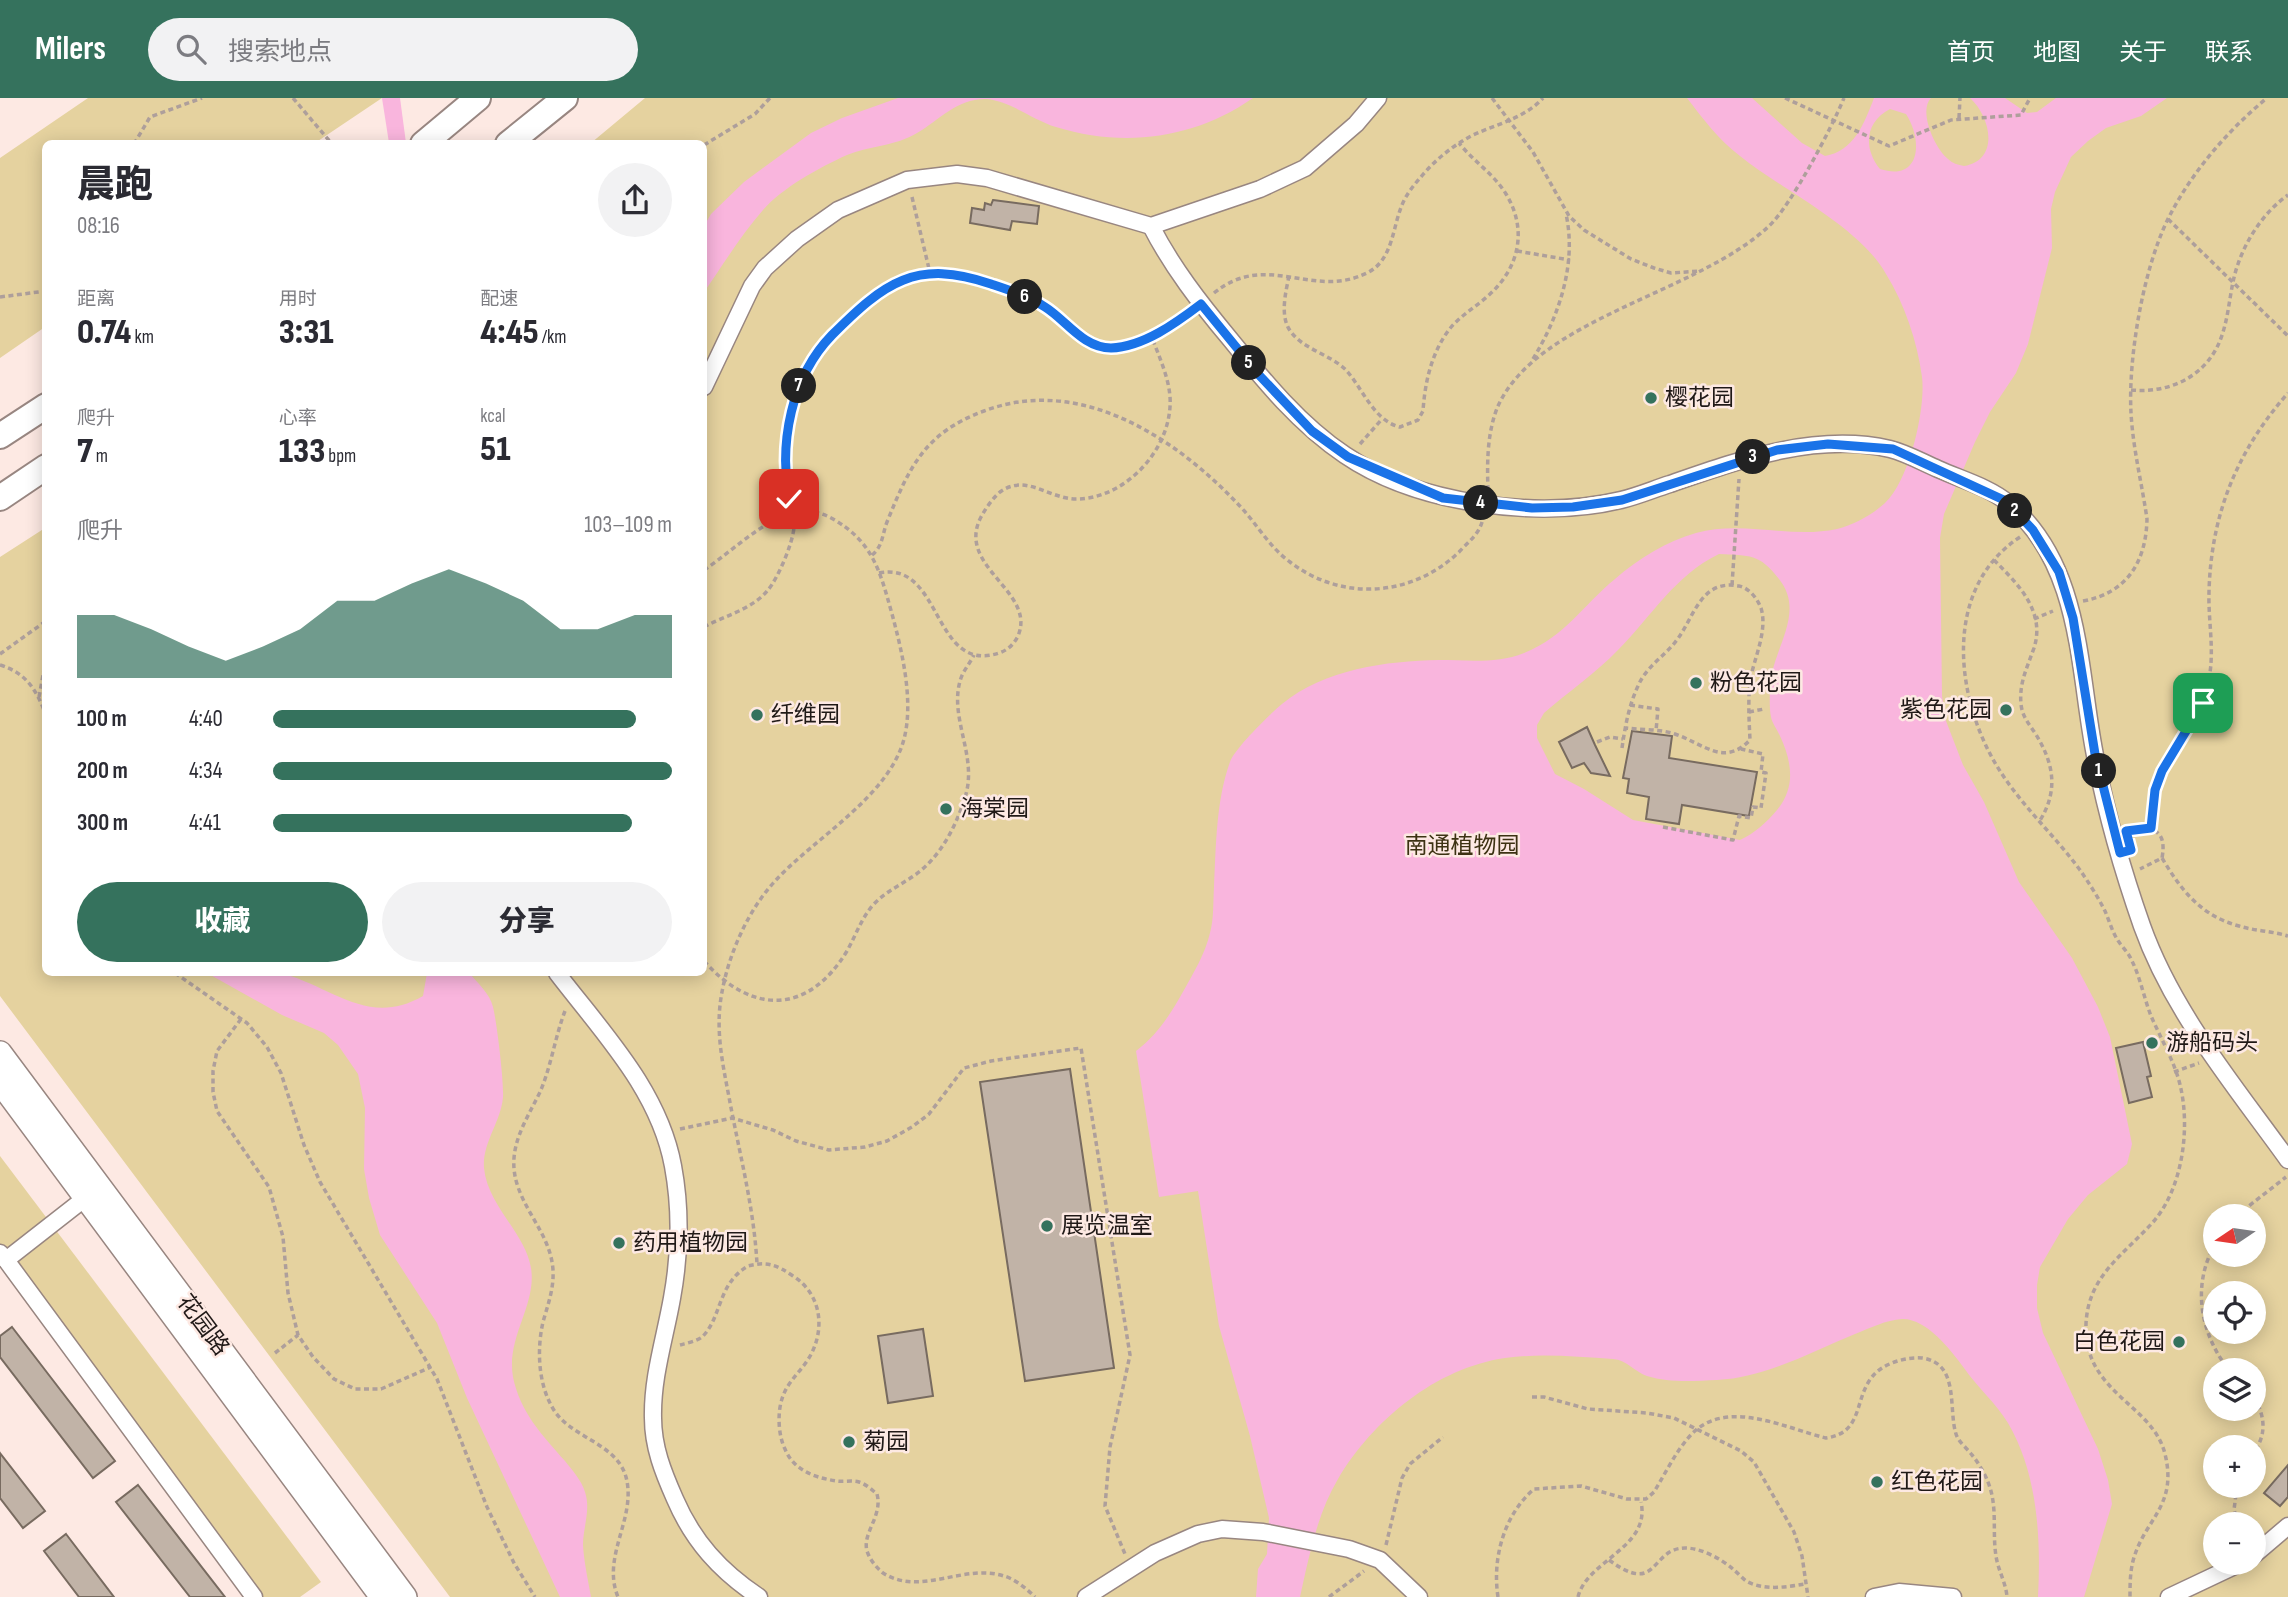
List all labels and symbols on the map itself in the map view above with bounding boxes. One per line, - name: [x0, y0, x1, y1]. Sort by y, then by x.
- pin: 6: [1007, 280, 1042, 314]
- pin: 5: [1232, 345, 1266, 380]
- pin: 7: [782, 368, 816, 404]
- place label: 樱花园: [1665, 384, 1734, 412]
- marker: 樱花园: [1643, 390, 1659, 406]
- pin: 3: [1736, 440, 1770, 474]
- pin: [759, 469, 819, 529]
- pin: 4: [1464, 486, 1498, 520]
- pin: 2: [1997, 494, 2032, 528]
- place label: 粉色花园: [1710, 669, 1802, 697]
- pin: [2173, 673, 2233, 733]
- marker: 粉色花园: [1688, 675, 1704, 691]
- place label: 紫色花园: [1900, 696, 1992, 724]
- place label: 纤维园: [771, 701, 840, 729]
- marker: 紫色花园: [1998, 702, 2014, 718]
- marker: 纤维园: [749, 707, 765, 723]
- pin: 1: [2082, 754, 2116, 788]
- place label: 海棠园: [960, 795, 1029, 823]
- marker: 海棠园: [938, 801, 954, 817]
- park label: 南通植物园: [1405, 832, 1520, 860]
- place label: 游船码头: [2166, 1029, 2258, 1057]
- marker: 游船码头: [2144, 1035, 2160, 1051]
- north arrow: [2203, 1204, 2266, 1267]
- place label: 展览温室: [1061, 1212, 1153, 1240]
- marker: 展览温室: [1039, 1218, 1055, 1234]
- place label: 药用植物园: [633, 1229, 748, 1257]
- marker: 药用植物园: [611, 1235, 627, 1251]
- street label: 花园路: [171, 1289, 235, 1361]
- place label: 白色花园: [2073, 1328, 2165, 1356]
- marker: 白色花园: [2171, 1334, 2187, 1350]
- place label: 菊园: [863, 1428, 909, 1456]
- marker: 菊园: [841, 1434, 857, 1450]
- place label: 红色花园: [1891, 1468, 1983, 1496]
- marker: 红色花园: [1869, 1474, 1885, 1490]

